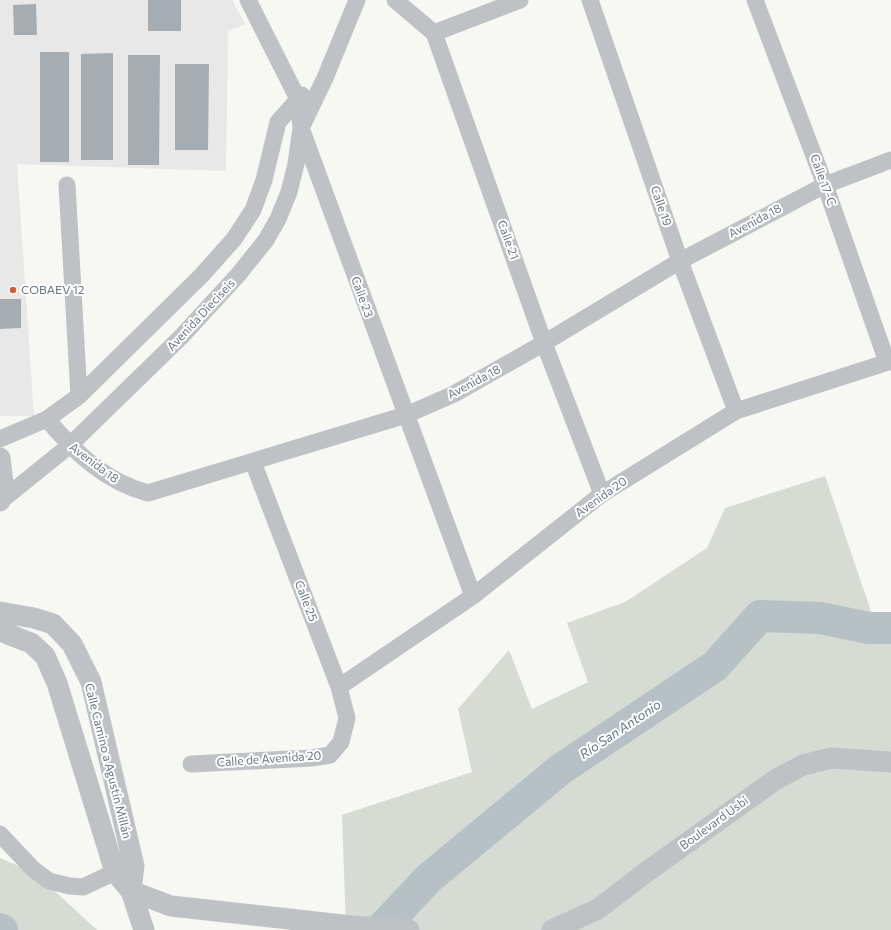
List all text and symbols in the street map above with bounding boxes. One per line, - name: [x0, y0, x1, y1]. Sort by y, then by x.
- street label: Calle 17-C: [808, 152, 840, 207]
- street label: Calle 19: [649, 184, 675, 228]
- street label: Avenida 18: [726, 200, 783, 240]
- street label: Calle 21: [495, 218, 523, 261]
- street label: Calle 23: [349, 274, 377, 319]
- street label: Avenida Dieciseis: [163, 275, 237, 353]
- place label: COBAEV 12: [21, 282, 85, 296]
- marker: COBAEV 12: [8, 285, 18, 295]
- street label: Avenida 18: [445, 361, 502, 401]
- street label: Avenida 18: [67, 439, 122, 485]
- street label: Avenida 20: [572, 473, 629, 519]
- street label: Calle 25: [293, 578, 321, 623]
- street label: Calle Camino a Agustín Millán: [83, 682, 135, 840]
- water label: Río San Antonio: [576, 696, 664, 762]
- street label: Calle de Avenida 20: [216, 747, 322, 769]
- street label: Boulevard Usbi: [676, 793, 750, 852]

